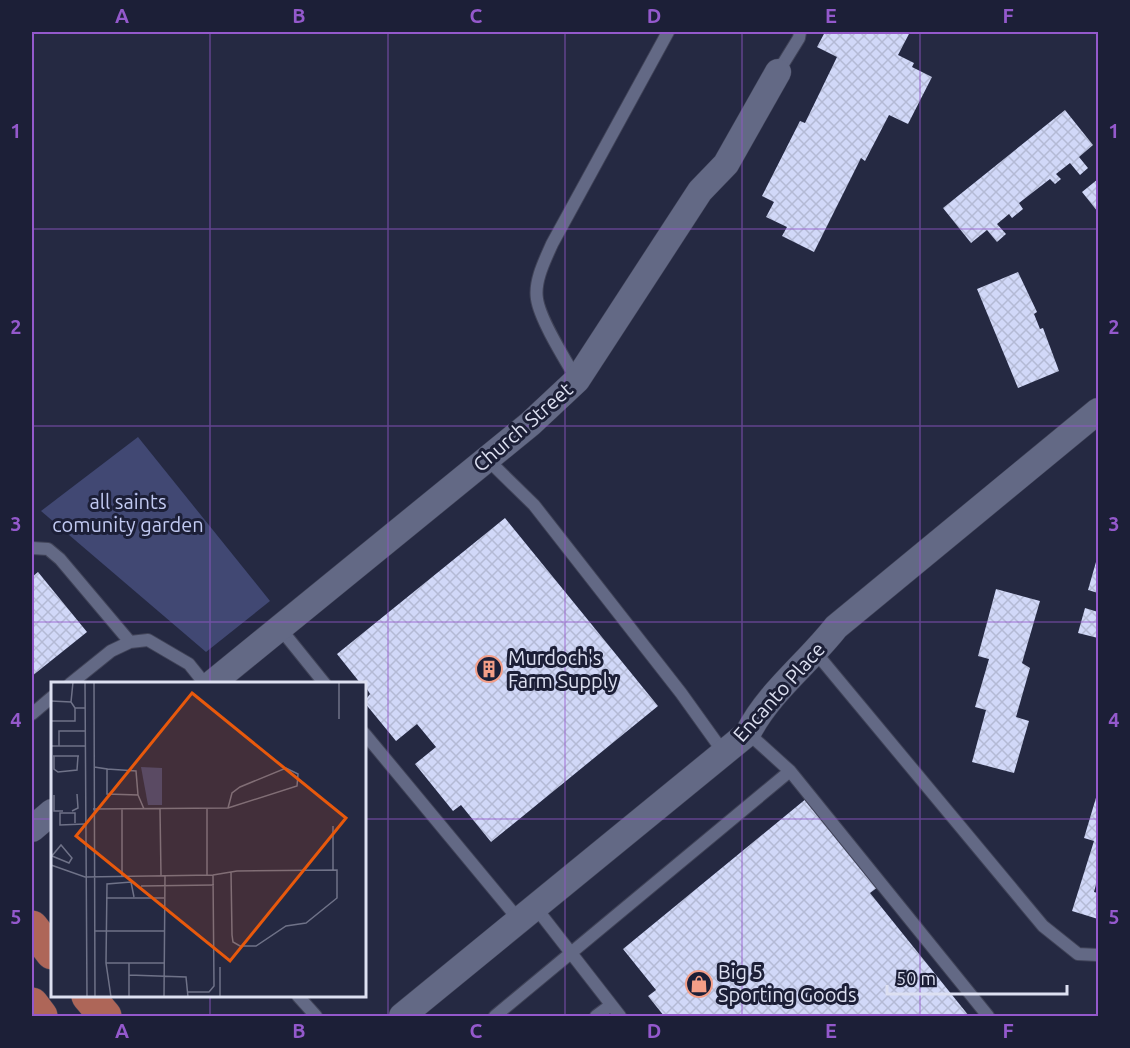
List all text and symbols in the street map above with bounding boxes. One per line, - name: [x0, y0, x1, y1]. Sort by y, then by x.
- text: A: [115, 4, 129, 27]
- text: B: [292, 4, 306, 27]
- text: C: [470, 4, 483, 27]
- text: D: [647, 4, 661, 27]
- text: E: [825, 4, 837, 27]
- text: F: [1002, 4, 1014, 27]
- text: 1: [10, 119, 22, 142]
- text: 1: [1108, 119, 1120, 142]
- text: 2: [10, 315, 22, 338]
- text: 2: [1108, 315, 1120, 338]
- street label: Church Street: [468, 377, 577, 476]
- park label: all saints comunity garden: [52, 490, 204, 536]
- text: 3: [10, 512, 22, 535]
- text: 3: [1108, 512, 1120, 535]
- street label: Encanto Place: [728, 637, 829, 746]
- place label: Murdoch's Farm Supply: [508, 646, 618, 692]
- building icon: Murdoch's Farm Supply: [474, 654, 504, 684]
- inset map: [51, 682, 366, 997]
- text: 4: [10, 708, 22, 731]
- text: 4: [1108, 708, 1120, 731]
- text: 5: [10, 905, 22, 928]
- text: 5: [1108, 905, 1120, 928]
- scale bar: [887, 958, 1067, 996]
- place label: Big 5 Sporting Goods: [718, 960, 857, 1006]
- text: 50 m: [896, 968, 936, 988]
- shop icon: Big 5 Sporting Goods: [684, 969, 714, 999]
- text: A: [115, 1019, 129, 1042]
- text: B: [292, 1019, 306, 1042]
- text: C: [470, 1019, 483, 1042]
- text: D: [647, 1019, 661, 1042]
- text: E: [825, 1019, 837, 1042]
- text: F: [1002, 1019, 1014, 1042]

